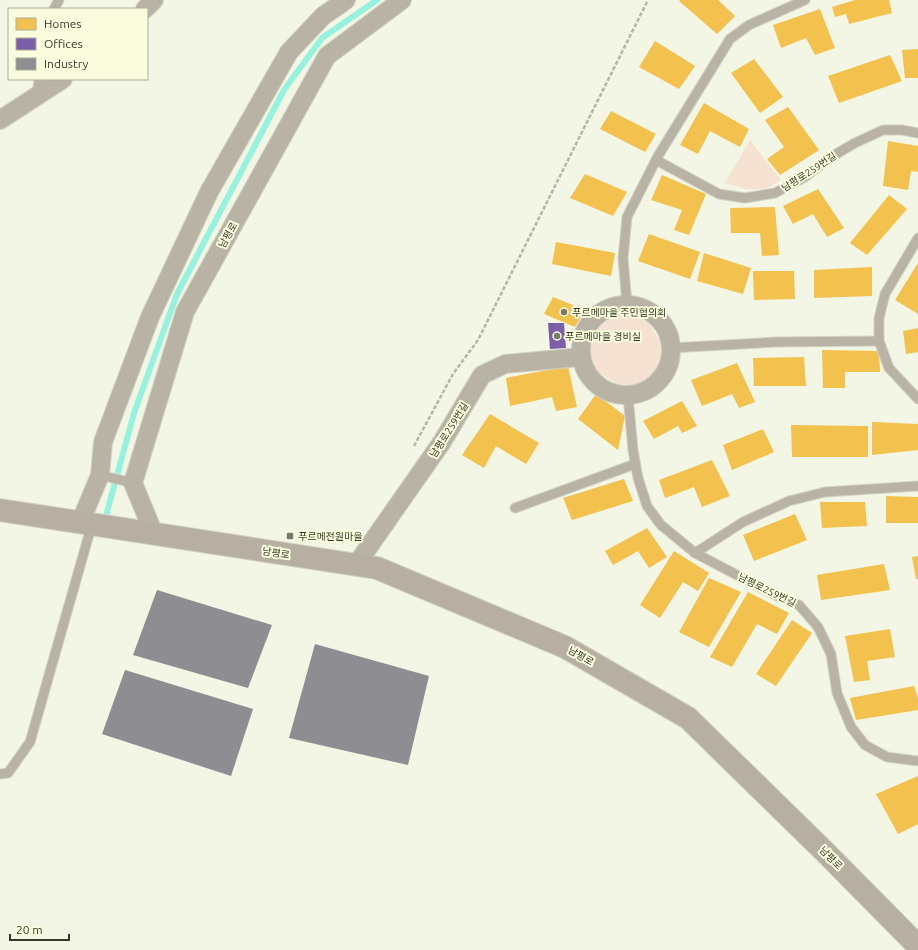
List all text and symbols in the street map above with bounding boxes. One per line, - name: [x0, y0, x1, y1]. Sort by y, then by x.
- legend: [8, 8, 148, 80]
- text: Homes: [44, 17, 82, 30]
- text: Offices: [44, 37, 83, 50]
- text: Industry: [44, 57, 89, 70]
- street label: 남평로259번길: [780, 150, 838, 194]
- street label: 남평로: [216, 220, 240, 250]
- marker: 푸르메마을 주민협의회: [559, 307, 569, 317]
- place label: 푸르메마을 주민협의회: [572, 307, 666, 318]
- marker: 푸르메마을 경비실: [552, 331, 562, 341]
- place label: 푸르메마을 경비실: [565, 331, 641, 342]
- street label: 남평로259번길: [428, 400, 470, 460]
- marker: 푸르메전원마을: [285, 531, 295, 541]
- place label: 푸르메전원마을: [298, 531, 362, 542]
- street label: 남평로: [262, 545, 290, 561]
- street label: 남평로259번길: [736, 571, 798, 609]
- street label: 남평로: [566, 644, 596, 668]
- street label: 남평로: [817, 844, 845, 872]
- scale bar: [10, 916, 69, 942]
- text: 20 m: [16, 923, 43, 936]

